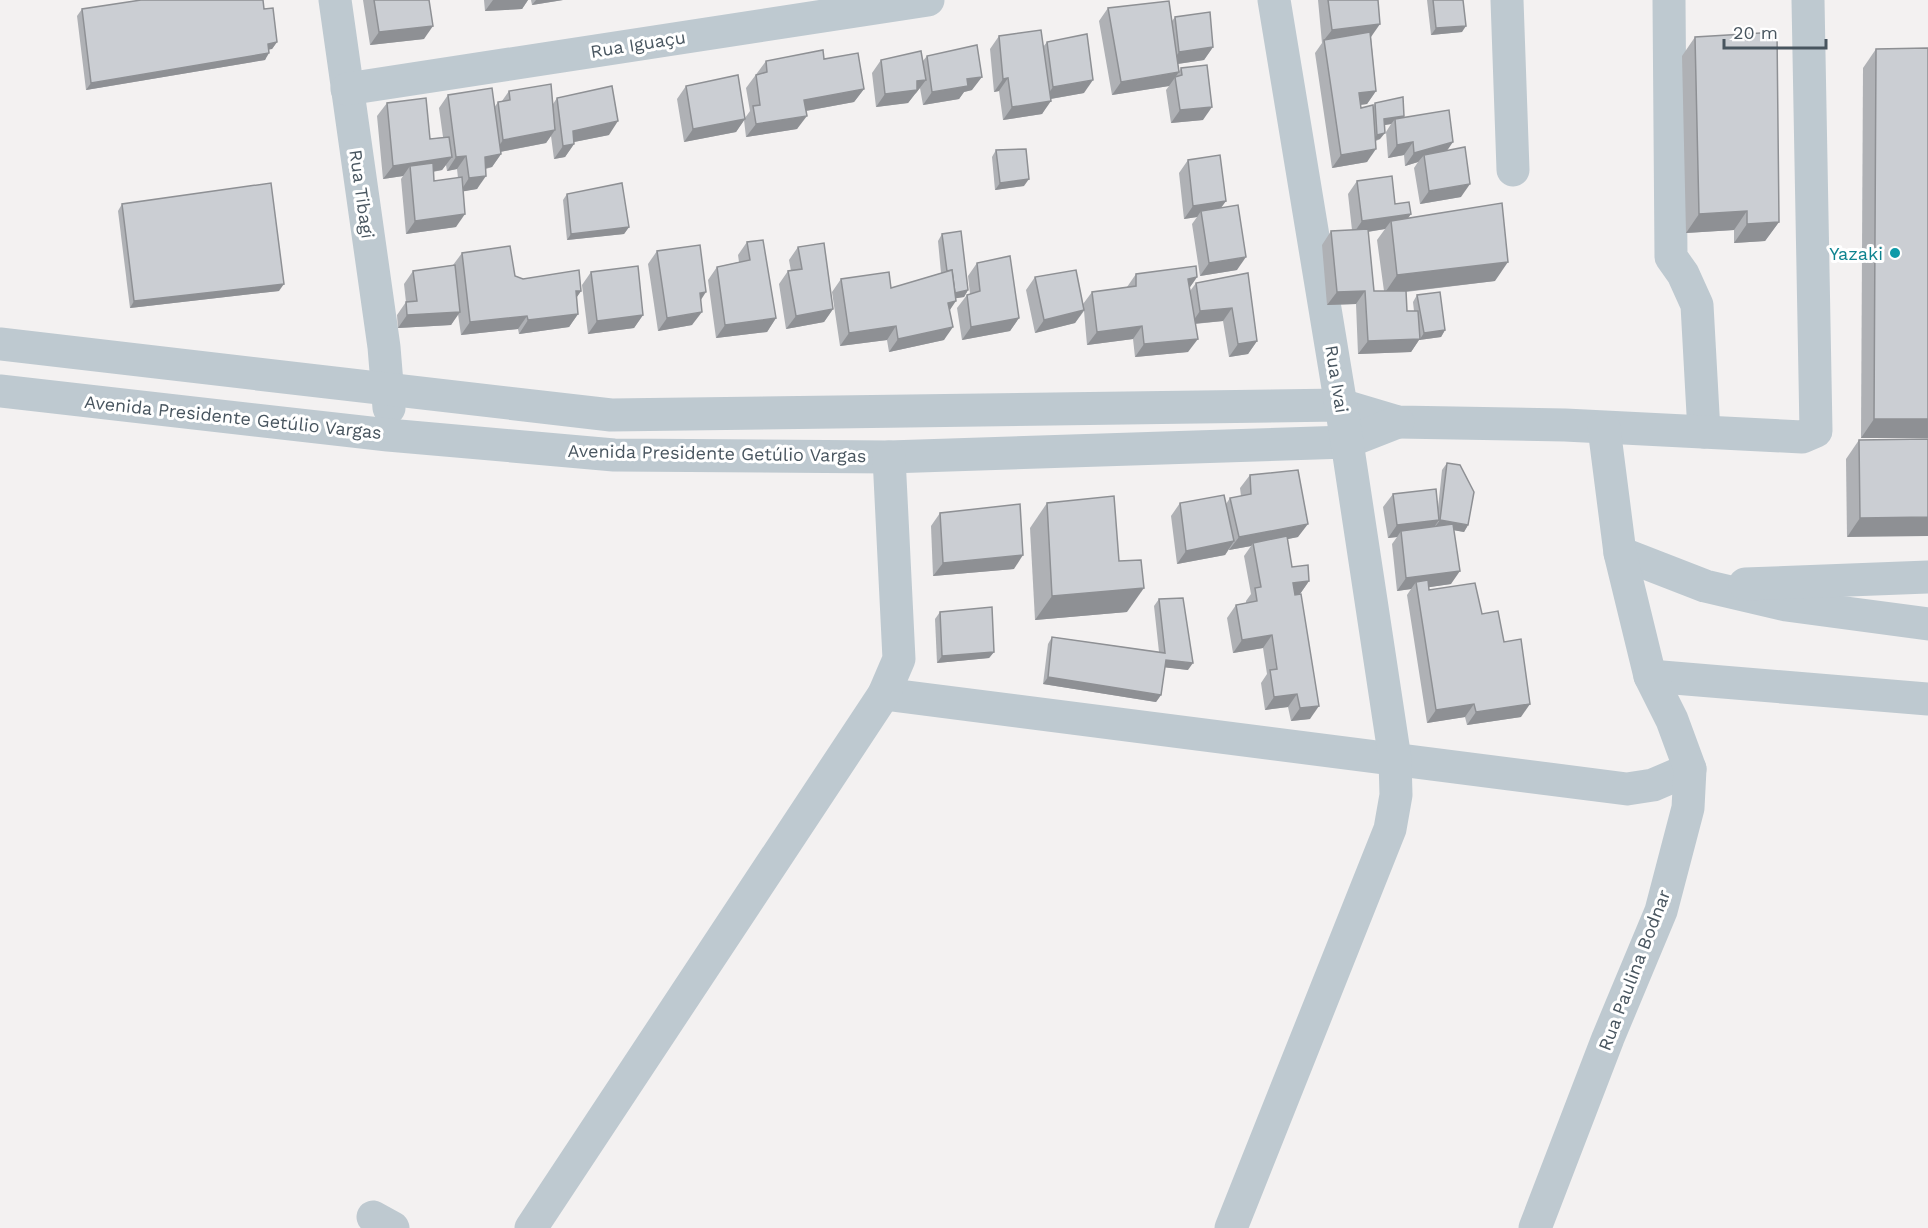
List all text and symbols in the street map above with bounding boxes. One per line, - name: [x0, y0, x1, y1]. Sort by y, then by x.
- scale bar: [1724, 12, 1826, 50]
- text: 20 m: [1733, 22, 1778, 43]
- street label: Rua Iguaçu: [589, 26, 687, 62]
- street label: Rua Tibagi: [345, 148, 379, 240]
- place label: Yazaki: [1829, 243, 1883, 264]
- marker: Yazaki: [1888, 246, 1902, 260]
- street label: Rua Ivai: [1321, 344, 1353, 414]
- street label: Avenida Presidente Getúlio Vargas: [83, 391, 383, 443]
- street label: Avenida Presidente Getúlio Vargas: [567, 440, 867, 466]
- street label: Rua Paulina Bodnar: [1594, 886, 1674, 1054]

